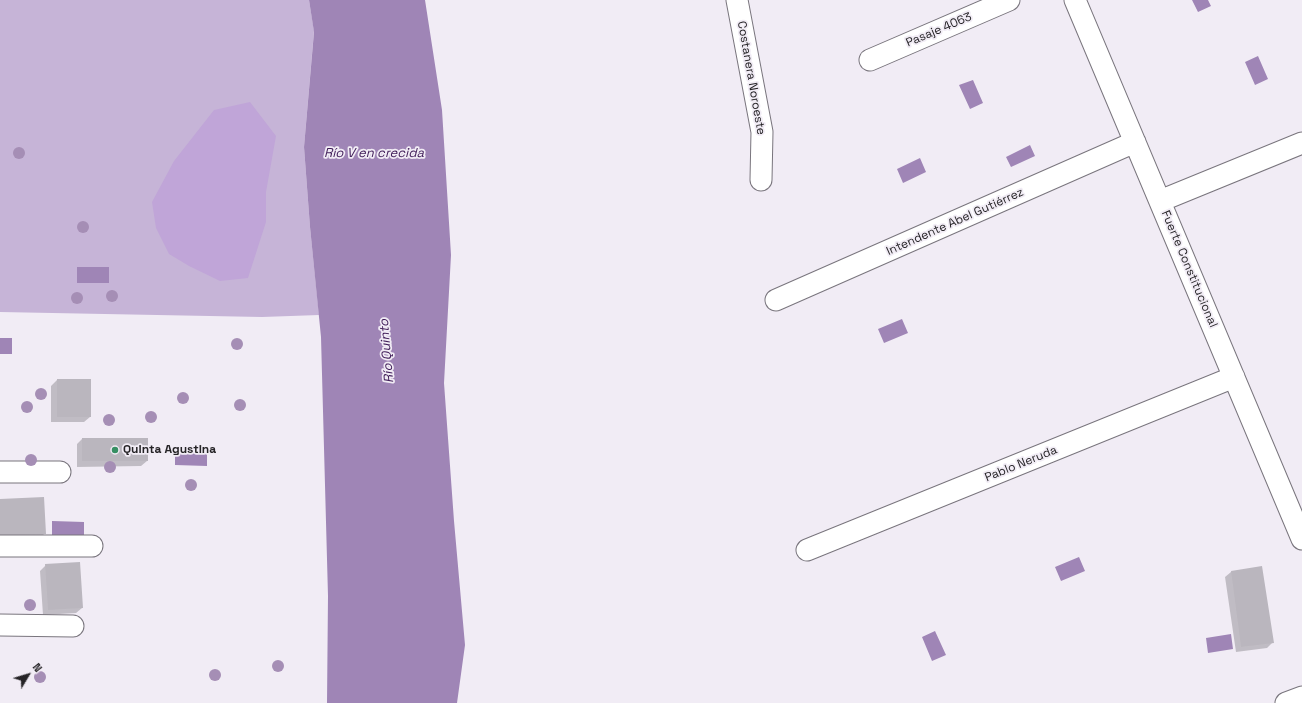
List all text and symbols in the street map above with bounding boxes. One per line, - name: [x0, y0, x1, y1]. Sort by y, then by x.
- street label: Pasaje 4063: [904, 10, 974, 50]
- street label: Costanera Noroeste: [734, 20, 768, 136]
- water label: Río V en crecida: [324, 145, 424, 161]
- street label: Intendente Abel Gutiérrez: [884, 185, 1026, 259]
- street label: Fuerte Constitucional: [1158, 208, 1220, 330]
- water label: Río Quinto: [376, 318, 398, 384]
- place label: Quinta Agustina: [123, 443, 216, 457]
- street label: Pablo Neruda: [983, 443, 1059, 485]
- marker: Quinta Agustina: [110, 445, 120, 455]
- north arrow: [8, 655, 48, 695]
- text: N: [30, 660, 45, 675]

